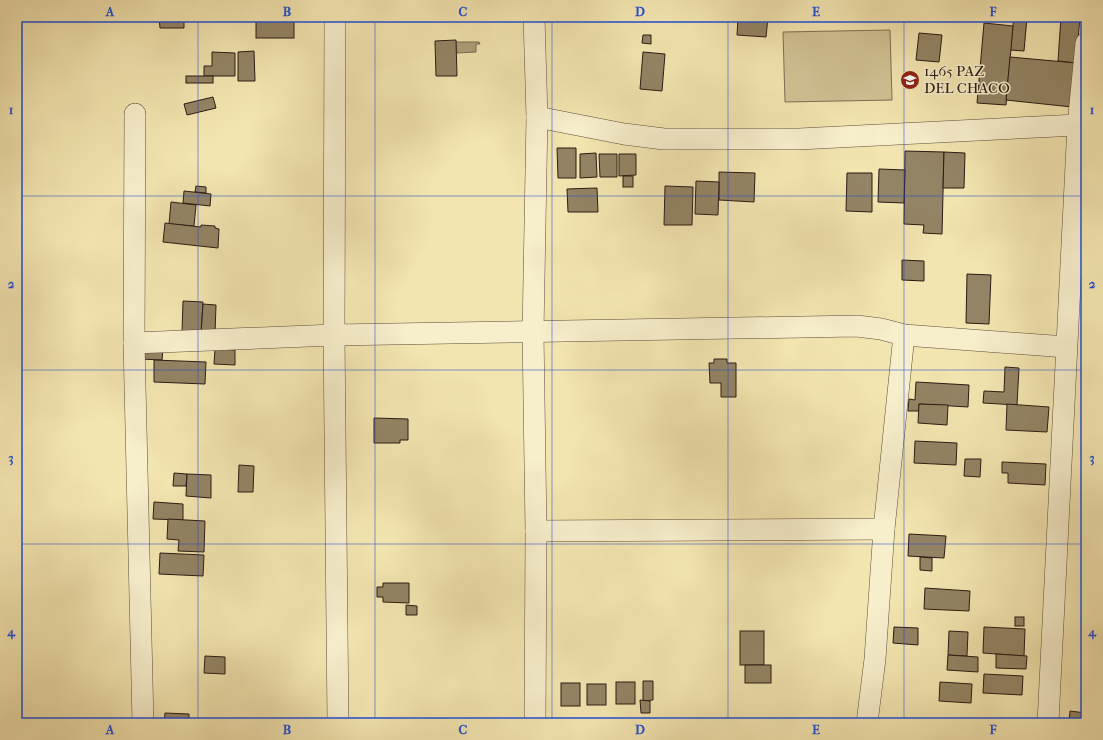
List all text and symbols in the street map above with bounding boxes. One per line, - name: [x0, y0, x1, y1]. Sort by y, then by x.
- text: A: [105, 4, 115, 19]
- text: B: [283, 4, 292, 19]
- text: C: [459, 4, 468, 19]
- text: D: [635, 4, 645, 19]
- text: E: [812, 4, 820, 19]
- text: F: [989, 4, 997, 19]
- place label: 1465 PAZ DEL CHACO: [924, 62, 1010, 97]
- school or university icon: 1465 PAZ DEL CHACO: [899, 69, 921, 91]
- text: 1: [9, 102, 14, 117]
- text: 1: [1090, 102, 1095, 117]
- text: 2: [8, 276, 15, 291]
- text: 2: [1089, 276, 1096, 291]
- text: 3: [8, 450, 14, 466]
- text: 3: [1089, 450, 1095, 466]
- text: 4: [6, 624, 16, 640]
- text: 4: [1087, 624, 1097, 640]
- text: A: [105, 722, 115, 737]
- text: B: [283, 722, 292, 737]
- text: C: [459, 722, 468, 737]
- text: D: [635, 722, 645, 737]
- text: E: [812, 722, 820, 737]
- text: F: [989, 722, 997, 737]

